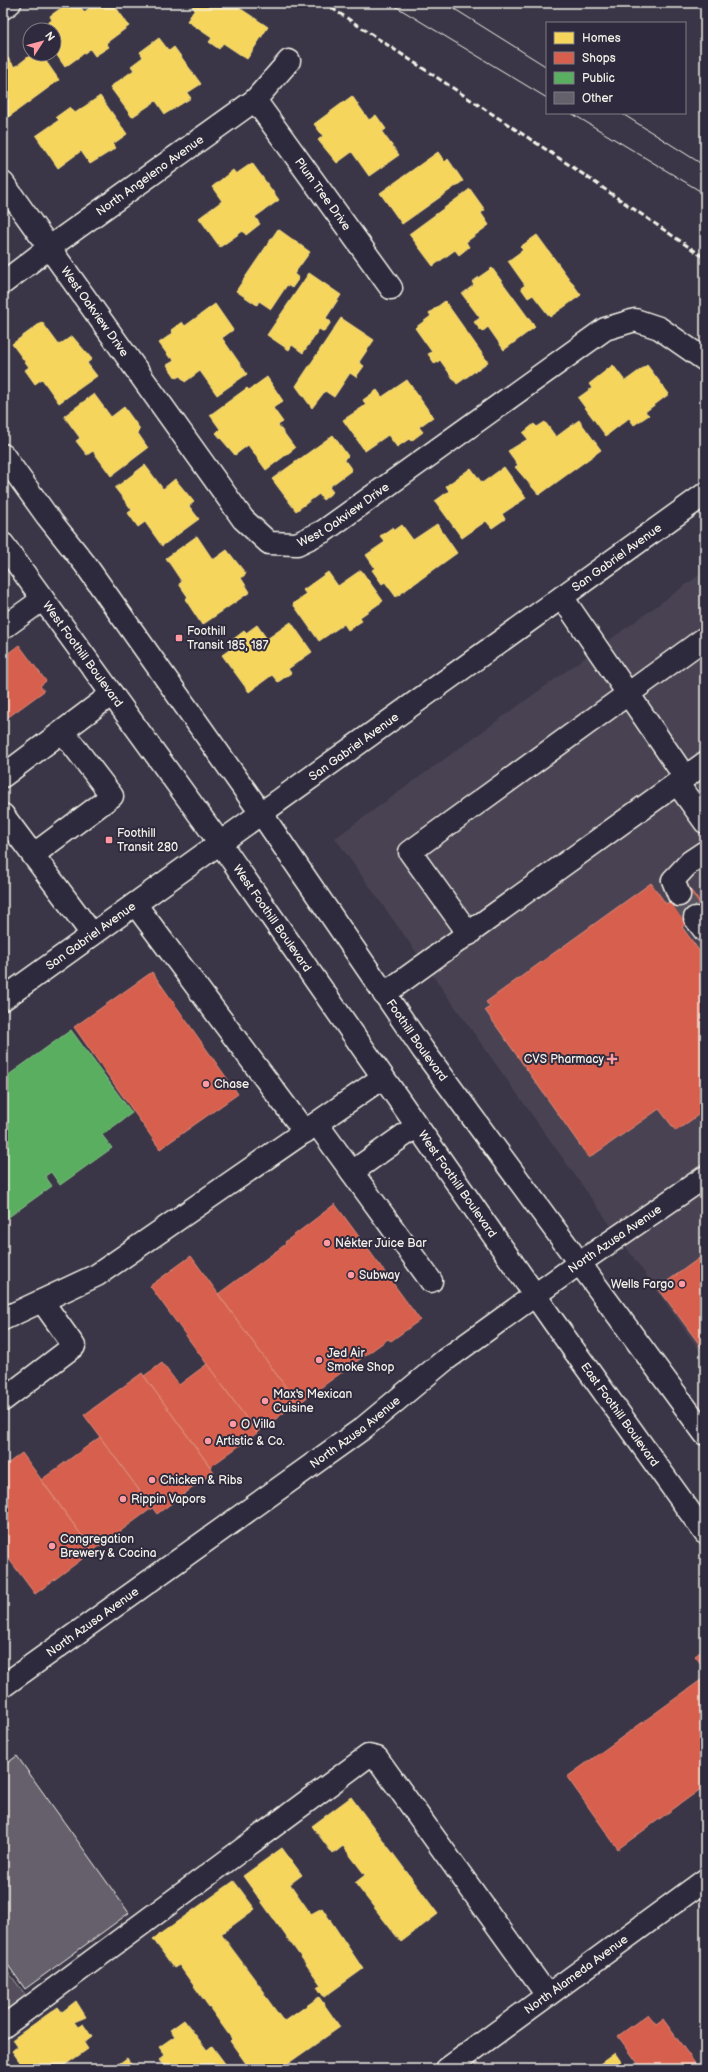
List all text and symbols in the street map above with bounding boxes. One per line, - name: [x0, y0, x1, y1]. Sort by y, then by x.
- north arrow: [22, 22, 62, 62]
- legend: [546, 22, 686, 114]
- text: N: [42, 29, 57, 44]
- text: Homes: [582, 31, 621, 46]
- text: Shops: [582, 51, 616, 66]
- text: Public: [582, 71, 615, 86]
- text: Other: [582, 91, 614, 106]
- street label: North Angeleno Avenue: [93, 132, 207, 219]
- street label: Plum Tree Drive: [292, 155, 354, 233]
- street label: West Oakview Drive: [58, 264, 132, 360]
- street label: West Oakview Drive: [295, 479, 392, 550]
- street label: San Gabriel Avenue: [569, 520, 665, 595]
- street label: West Foothill Boulevard: [39, 598, 126, 710]
- place label: Foothill Transit 185, 187: [187, 624, 269, 653]
- marker: Foothill Transit 185, 187: [174, 633, 184, 643]
- street label: San Gabriel Avenue: [306, 709, 402, 784]
- place label: Foothill Transit 280: [117, 826, 178, 855]
- marker: Foothill Transit 280: [104, 835, 114, 845]
- street label: West Foothill Boulevard: [230, 862, 315, 975]
- street label: San Gabriel Avenue: [43, 899, 139, 973]
- street label: Foothill Boulevard: [383, 996, 451, 1084]
- place label: CVS Pharmacy: [524, 1052, 605, 1067]
- marker: CVS Pharmacy: [607, 1054, 617, 1064]
- place label: Chase: [214, 1077, 249, 1092]
- marker: Chase: [201, 1079, 211, 1089]
- street label: West Foothill Boulevard: [415, 1128, 500, 1240]
- street label: North Azusa Avenue: [565, 1202, 664, 1276]
- place label: Nékter Juice Bar: [335, 1236, 427, 1251]
- marker: Nékter Juice Bar: [322, 1238, 332, 1248]
- place label: Subway: [359, 1268, 400, 1283]
- marker: Subway: [346, 1270, 356, 1280]
- place label: Wells Fargo: [611, 1277, 674, 1292]
- marker: Wells Fargo: [677, 1279, 687, 1289]
- place label: Jed Air Smoke Shop: [327, 1346, 395, 1375]
- marker: Jed Air Smoke Shop: [314, 1355, 324, 1365]
- street label: East Foothill Boulevard: [578, 1360, 662, 1469]
- place label: Max's Mexican Cuisine: [273, 1387, 353, 1416]
- street label: North Azusa Avenue: [307, 1393, 403, 1471]
- marker: Max's Mexican Cuisine: [260, 1396, 270, 1406]
- place label: O Villa: [241, 1417, 276, 1432]
- marker: O Villa: [228, 1419, 238, 1429]
- place label: Artistic & Co.: [216, 1434, 285, 1449]
- marker: Artistic & Co.: [203, 1436, 213, 1446]
- place label: Chicken & Ribs: [160, 1473, 242, 1488]
- marker: Chicken & Ribs: [147, 1475, 157, 1485]
- place label: Rippin Vapors: [131, 1492, 206, 1507]
- marker: Rippin Vapors: [118, 1494, 128, 1504]
- place label: Congregation Brewery & Cocina: [60, 1532, 157, 1561]
- marker: Congregation Brewery & Cocina: [47, 1541, 57, 1551]
- street label: North Azusa Avenue: [43, 1584, 142, 1660]
- street label: North Alameda Avenue: [521, 1931, 631, 2017]

